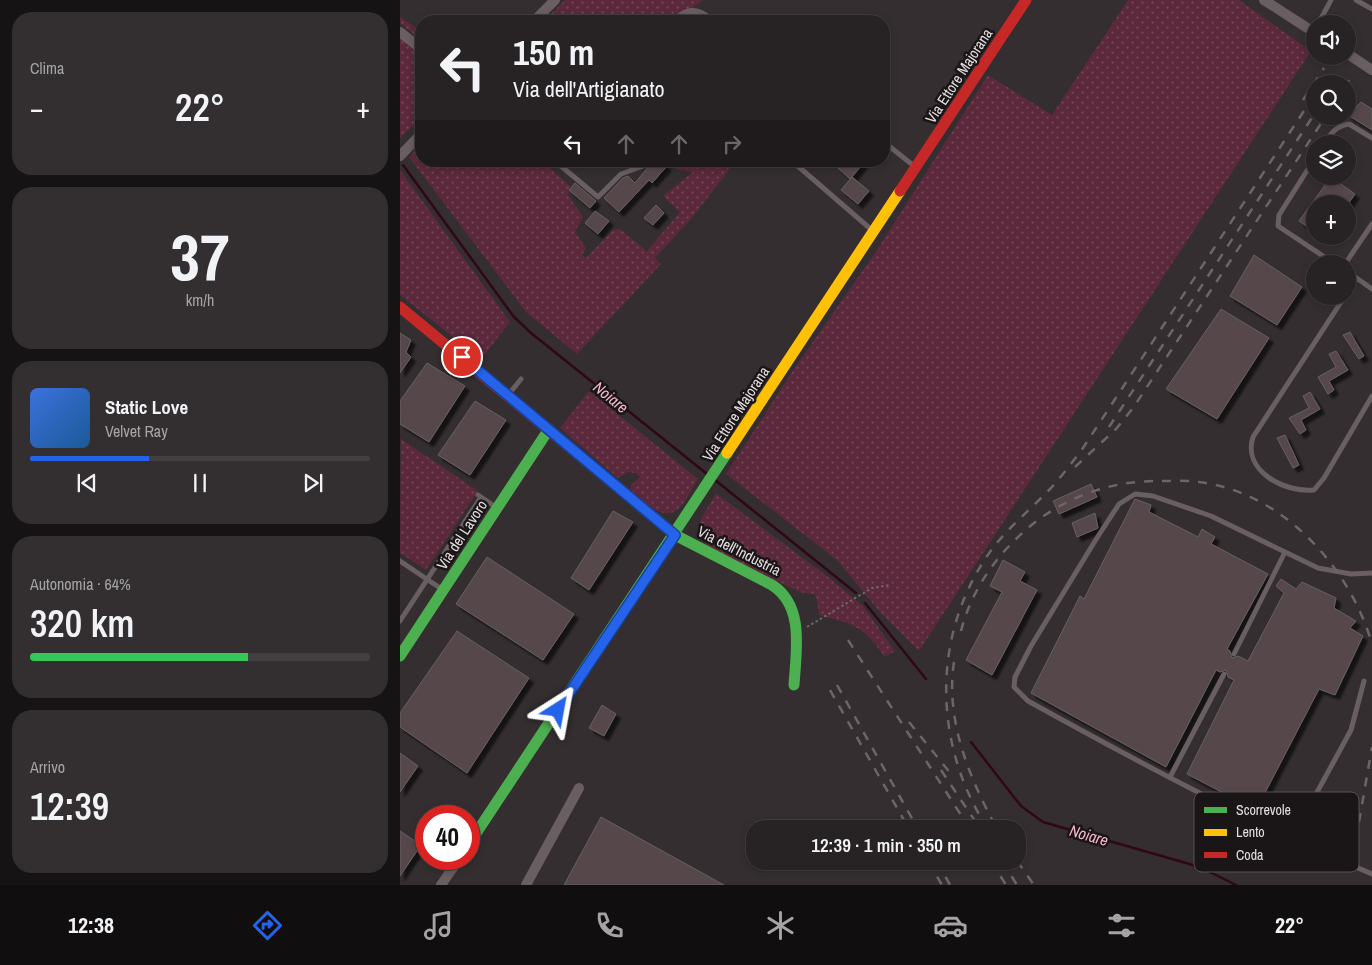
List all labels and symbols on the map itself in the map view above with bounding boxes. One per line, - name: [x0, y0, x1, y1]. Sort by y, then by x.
- street label: Via Ettore Majorana: [920, 24, 997, 127]
- pin: [441, 336, 483, 378]
- street label: Via Ettore Majorana: [697, 362, 774, 465]
- water label: Noiare: [589, 376, 633, 418]
- street label: Via del Lavoro: [431, 496, 492, 574]
- street label: Via dell'Industria: [694, 521, 785, 581]
- position arrow: [531, 683, 583, 735]
- legend: [1194, 792, 1359, 872]
- text: Scorrevole: [1236, 801, 1291, 819]
- speed limit sign: 40: [415, 805, 480, 870]
- water label: Noiare: [1067, 819, 1111, 851]
- text: Lento: [1236, 823, 1265, 841]
- text: Coda: [1236, 846, 1264, 864]

